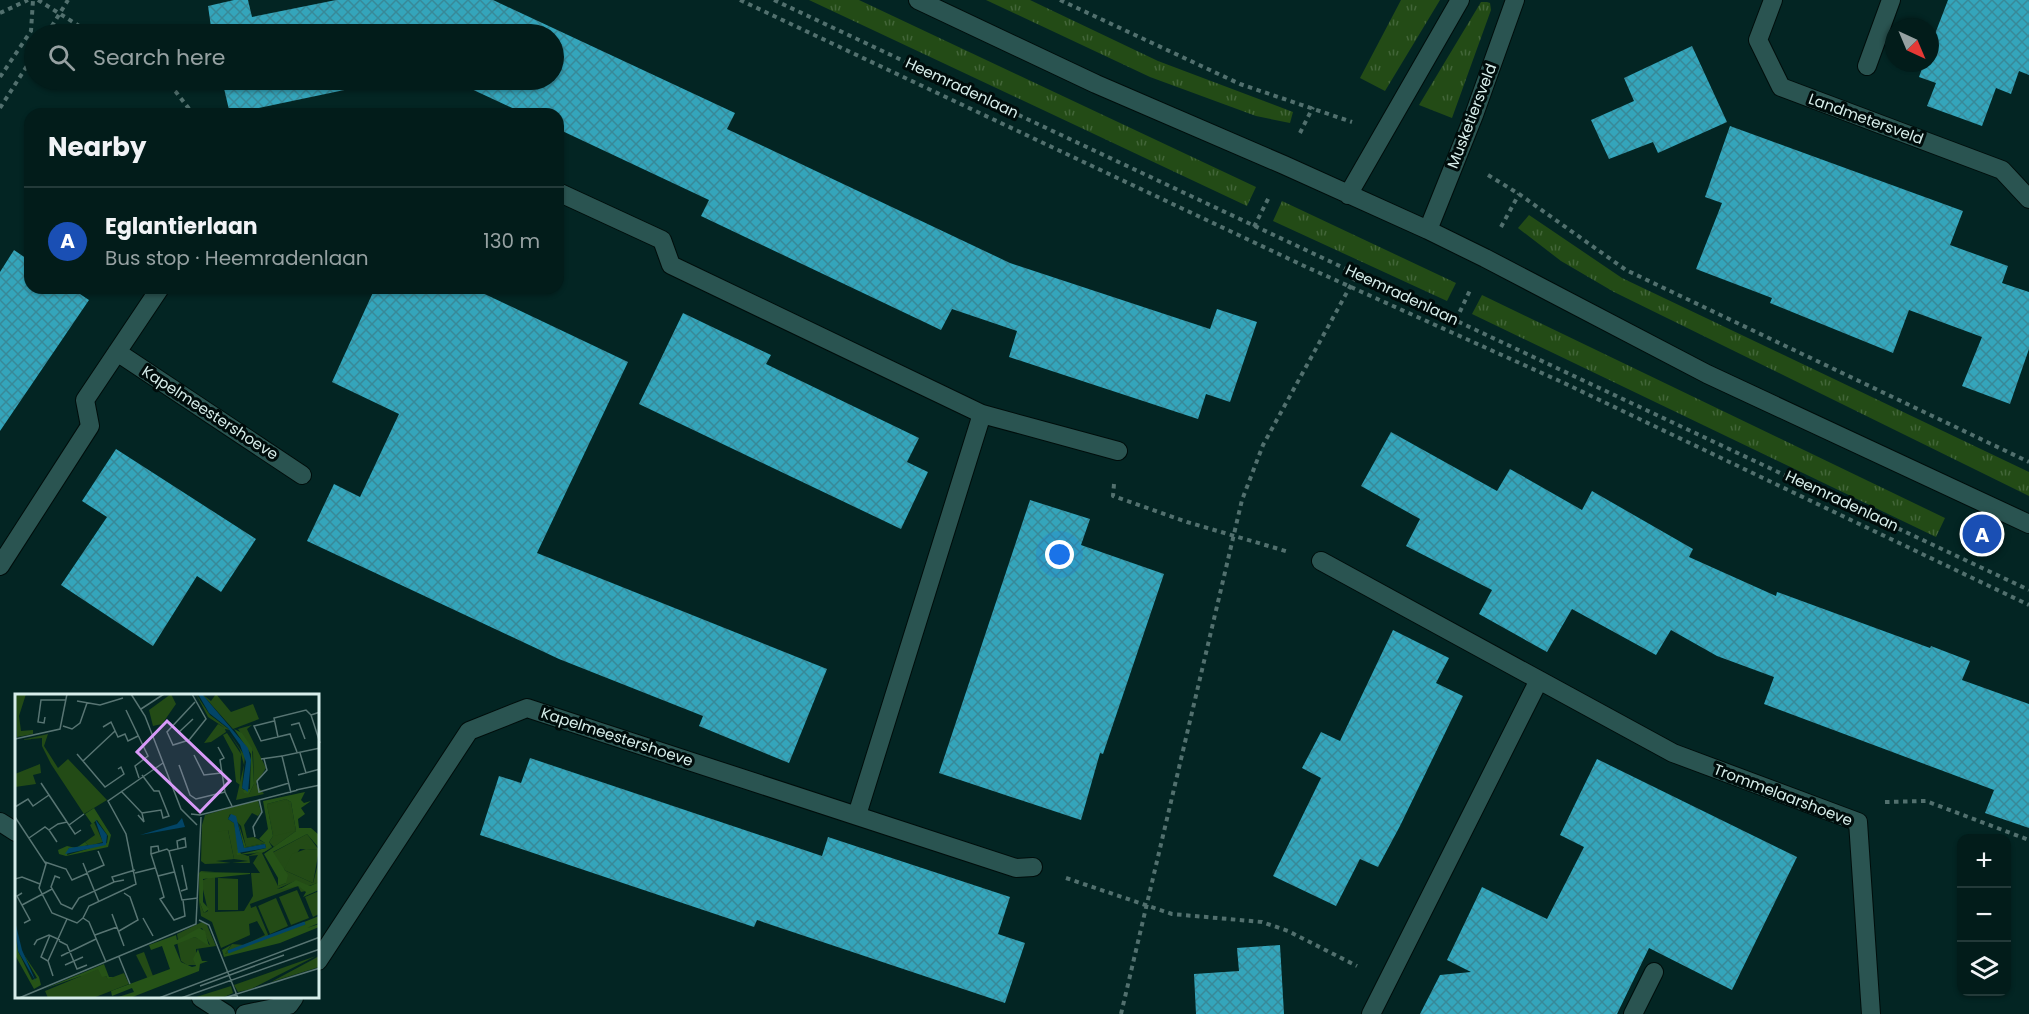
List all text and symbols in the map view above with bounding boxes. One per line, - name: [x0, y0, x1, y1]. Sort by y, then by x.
- north arrow: [1885, 18, 1939, 72]
- search box: [24, 24, 564, 90]
- icon: search: [45, 41, 78, 74]
- text: Search here: [93, 42, 226, 73]
- street label: Heemradenlaan: [902, 52, 1022, 123]
- street label: Musketiersveld: [1442, 60, 1501, 171]
- street label: Landmetersveld: [1806, 88, 1927, 149]
- text: Nearby: [48, 129, 146, 165]
- text: Eglantierlaan: [105, 211, 258, 242]
- text: A: [60, 227, 75, 255]
- text: 130 m: [483, 227, 540, 255]
- text: Bus stop · Heemradenlaan: [105, 244, 369, 272]
- street label: Heemradenlaan: [1342, 259, 1462, 330]
- street label: Kapelmeestershoeve: [138, 361, 282, 465]
- street label: Heemradenlaan: [1782, 465, 1902, 536]
- pin: A: [1962, 512, 2002, 556]
- your location: [1045, 540, 1074, 569]
- inset map: [15, 694, 320, 999]
- street label: Kapelmeestershoeve: [539, 702, 696, 771]
- street label: Trommelaarshoeve: [1711, 758, 1856, 831]
- map controls: [1957, 834, 2011, 996]
- button: +: [1957, 834, 2011, 888]
- button: −: [1957, 888, 2011, 942]
- button: layers: [1957, 942, 2011, 996]

